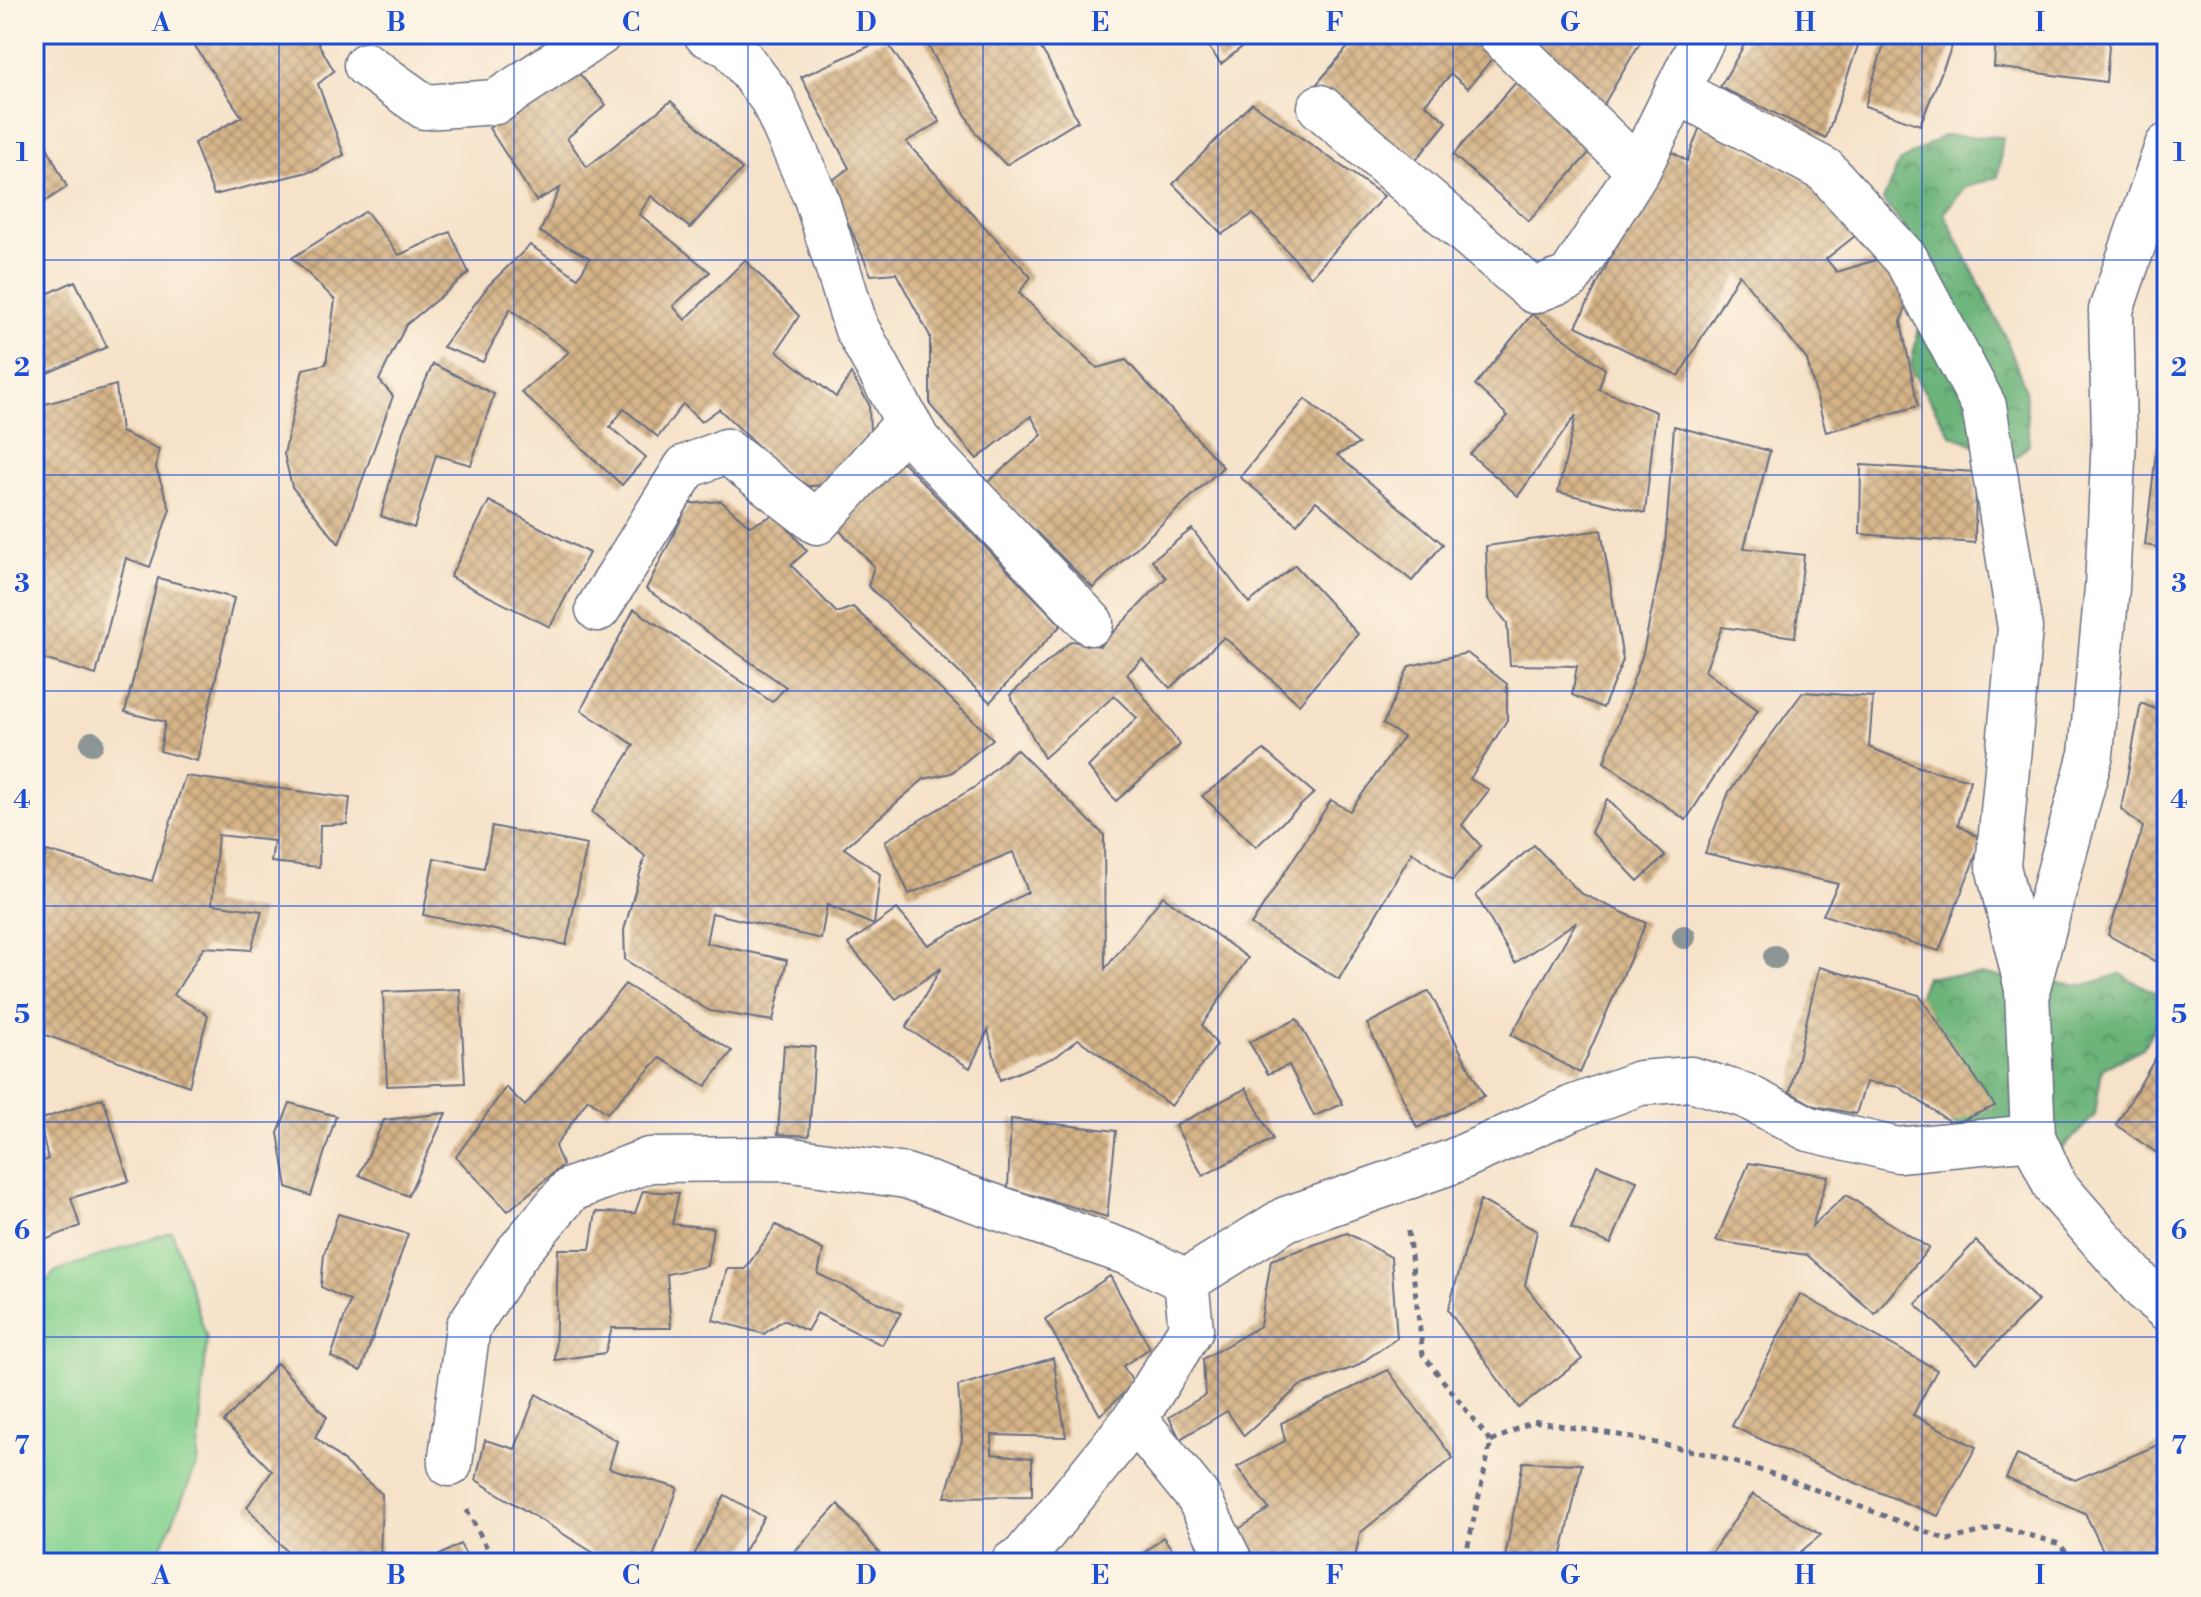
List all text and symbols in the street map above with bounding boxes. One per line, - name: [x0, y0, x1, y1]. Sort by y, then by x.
- text: A: [151, 7, 171, 39]
- text: B: [386, 7, 406, 39]
- text: C: [622, 7, 640, 39]
- text: D: [856, 7, 876, 39]
- text: E: [1091, 7, 1109, 39]
- text: F: [1326, 7, 1344, 39]
- text: G: [1560, 7, 1581, 39]
- text: H: [1794, 7, 1816, 39]
- text: I: [2035, 7, 2045, 39]
- text: 1: [16, 137, 29, 169]
- text: 1: [2173, 137, 2186, 169]
- text: 2: [14, 352, 30, 384]
- text: 2: [2171, 352, 2187, 384]
- text: 3: [14, 568, 30, 600]
- text: 3: [2171, 568, 2187, 600]
- text: 4: [13, 784, 31, 816]
- text: 4: [2170, 784, 2188, 816]
- text: 5: [14, 999, 30, 1031]
- text: 5: [2171, 999, 2187, 1031]
- text: 6: [14, 1215, 30, 1247]
- text: 6: [2171, 1215, 2187, 1247]
- text: 7: [14, 1430, 30, 1462]
- text: 7: [2171, 1430, 2187, 1462]
- text: A: [151, 1560, 171, 1592]
- text: B: [386, 1560, 406, 1592]
- text: C: [622, 1560, 640, 1592]
- text: D: [856, 1560, 876, 1592]
- text: E: [1091, 1560, 1109, 1592]
- text: F: [1326, 1560, 1344, 1592]
- text: G: [1560, 1560, 1581, 1592]
- text: H: [1794, 1560, 1816, 1592]
- text: I: [2035, 1560, 2045, 1592]

